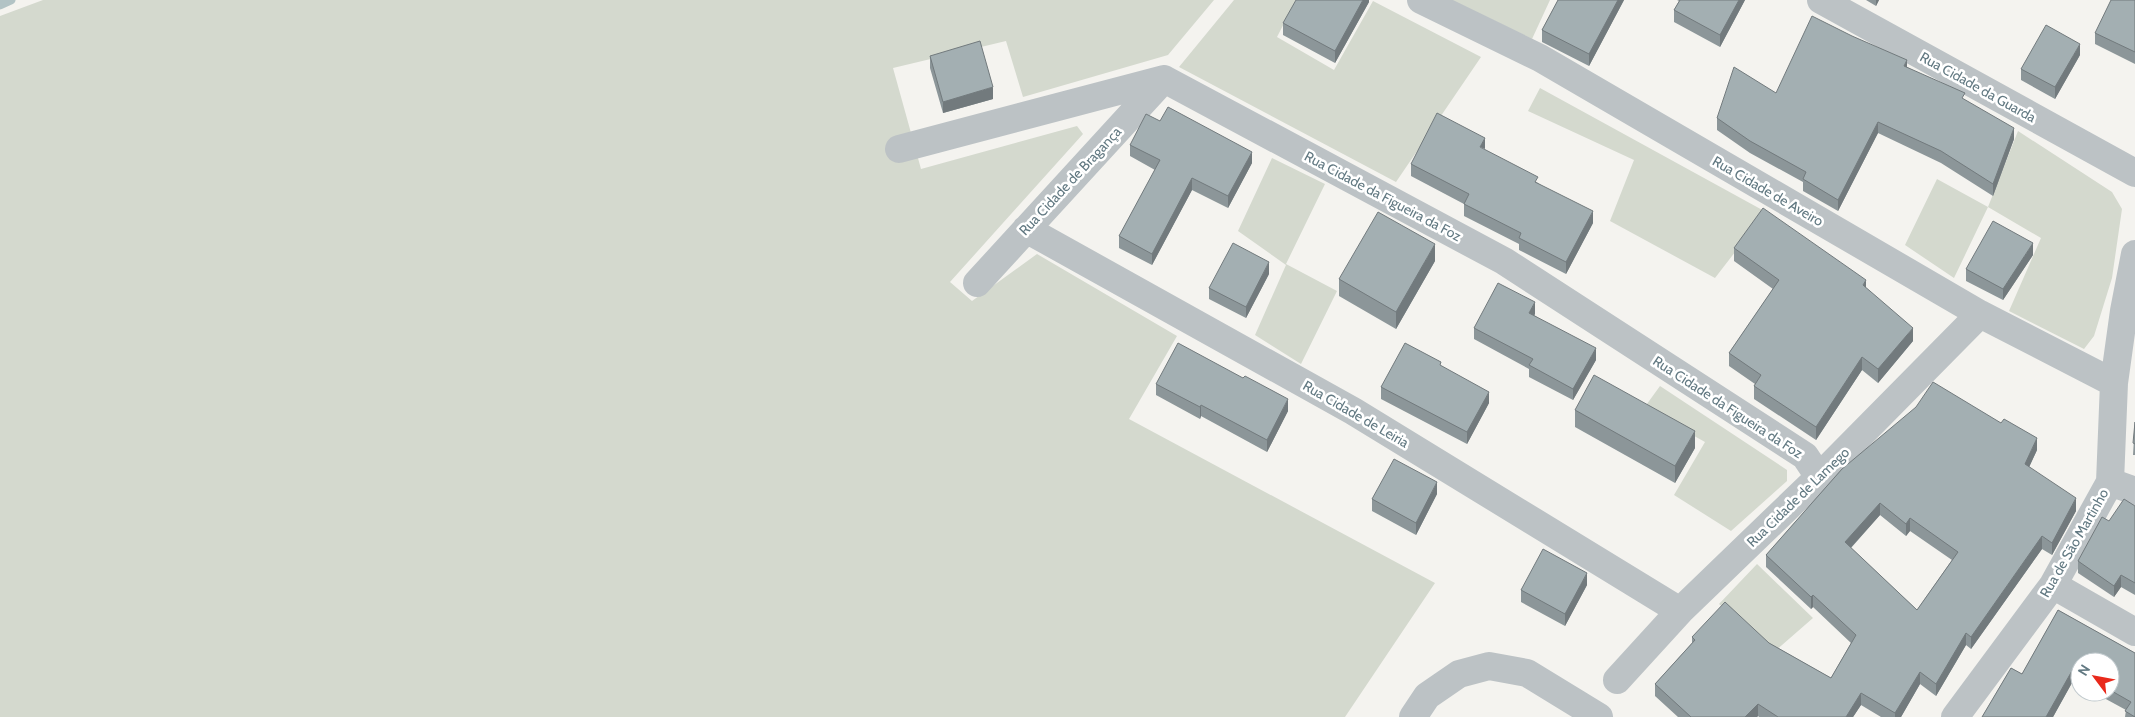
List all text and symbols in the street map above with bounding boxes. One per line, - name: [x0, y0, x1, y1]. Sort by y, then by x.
- street label: Rua Cidade da Guarda: [1917, 48, 2039, 126]
- street label: Rua Cidade de Bragança: [1015, 123, 1125, 239]
- street label: Rua Cidade da Figueira da Foz: [1301, 147, 1465, 245]
- street label: Rua Cidade de Aveiro: [1709, 152, 1827, 230]
- street label: Rua Cidade da Figueira da Foz: [1650, 352, 1807, 462]
- street label: Rua Cidade de Leiria: [1300, 376, 1412, 452]
- street label: Rua Cidade de Lamego: [1743, 443, 1853, 551]
- street label: Rua de São Martinho: [2036, 485, 2113, 601]
- north arrow: [2070, 652, 2120, 702]
- text: N: [2074, 661, 2094, 679]

